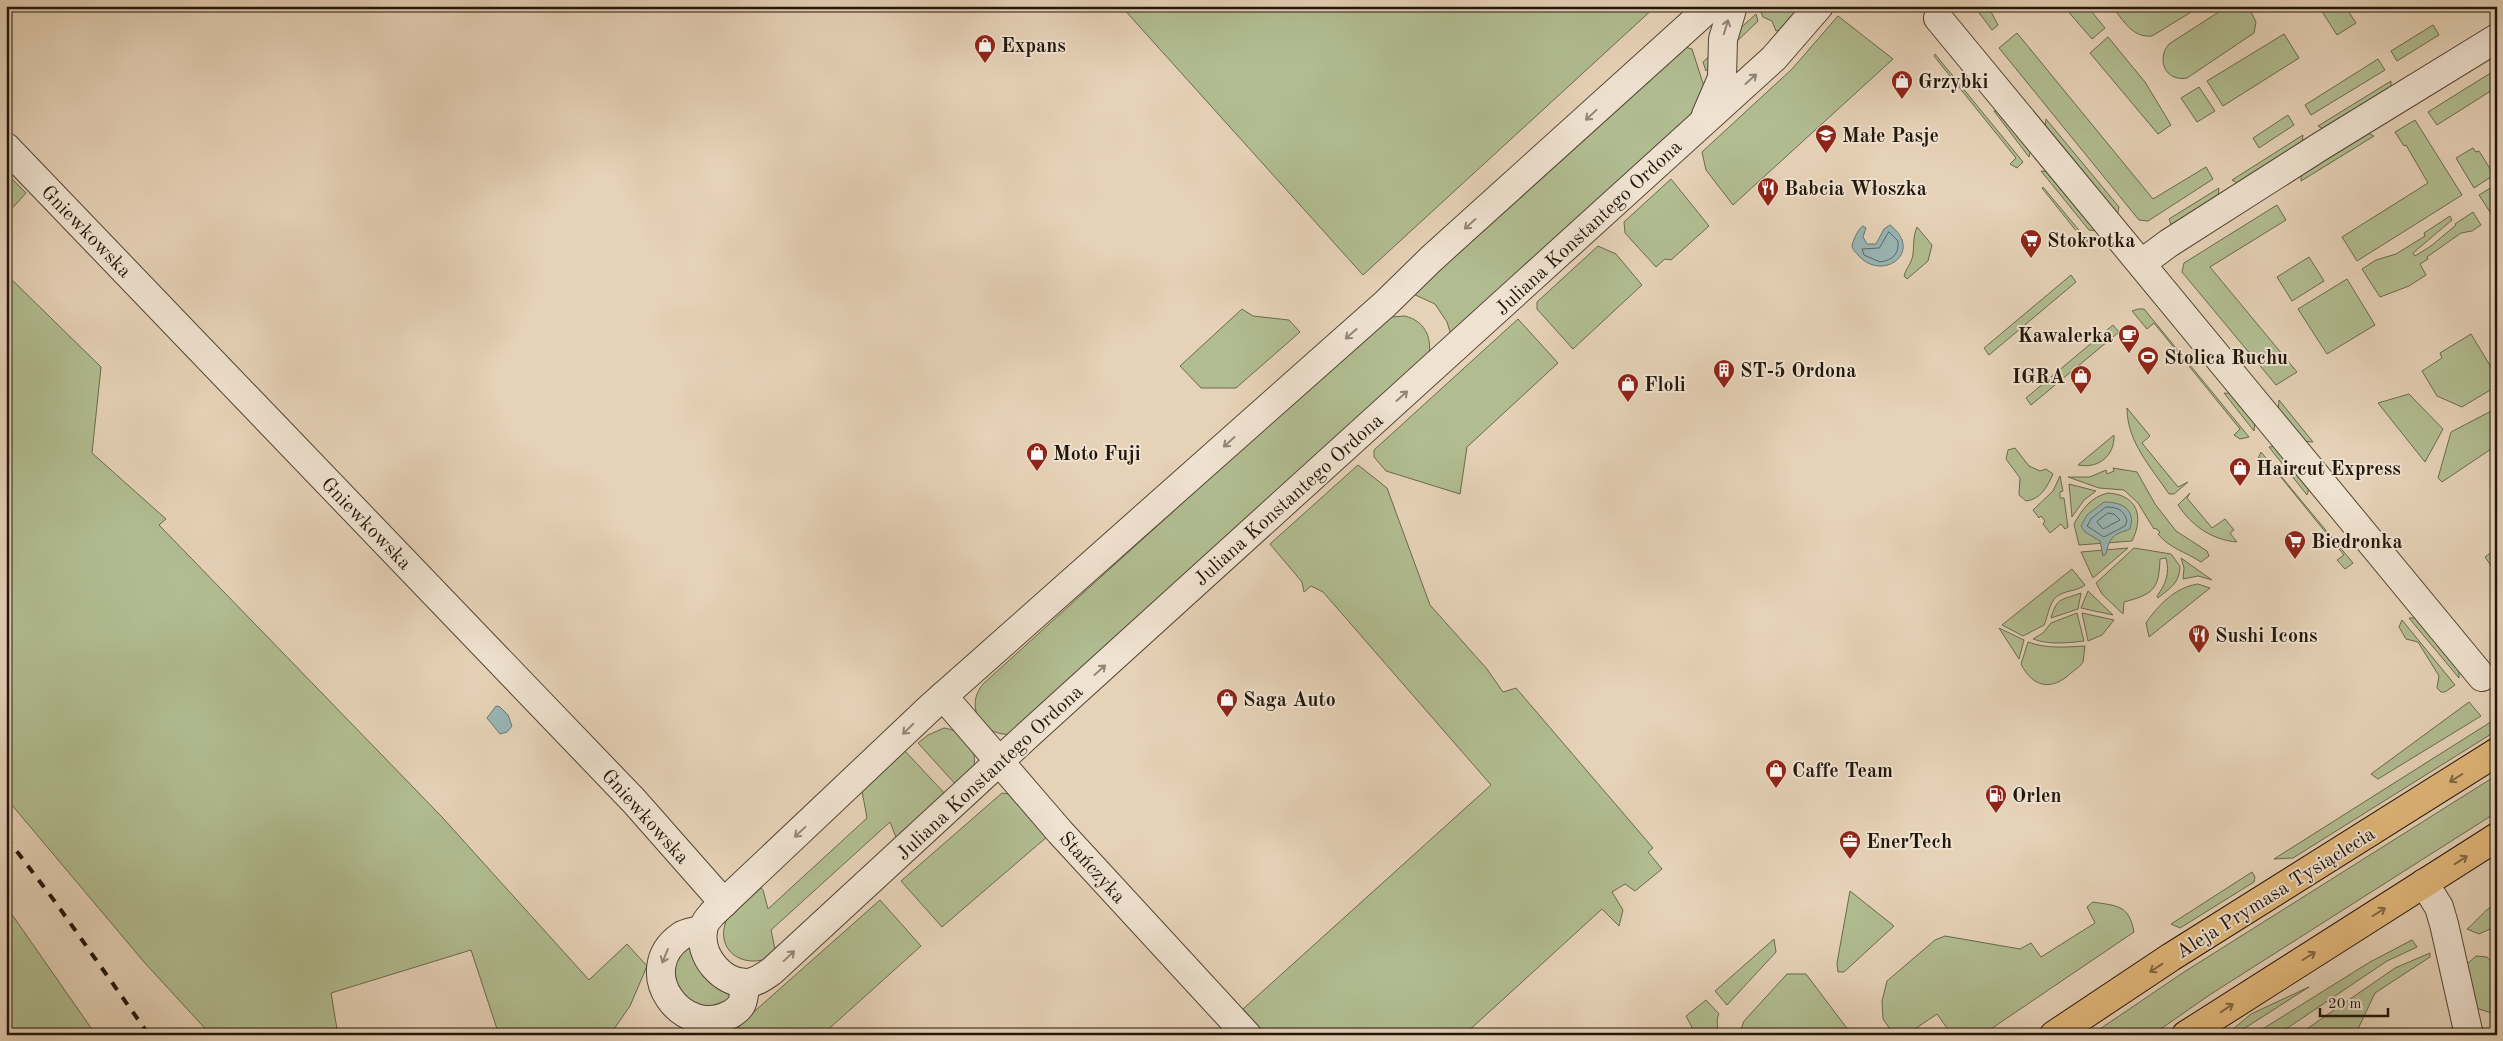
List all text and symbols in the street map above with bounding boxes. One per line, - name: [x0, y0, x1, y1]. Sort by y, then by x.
- one-way arrow: [1722, 20, 1732, 36]
- shop icon: Expans: [973, 33, 997, 64]
- place label: Expans: [1001, 37, 1066, 57]
- shop icon: Grzybki: [1890, 69, 1914, 100]
- one-way arrow: [1745, 73, 1758, 85]
- place label: Grzybki: [1918, 73, 1989, 93]
- one-way arrow: [1584, 109, 1597, 121]
- school or university icon: Małe Pasje: [1814, 123, 1838, 154]
- place label: Małe Pasje: [1842, 127, 1939, 147]
- street label: Juliana Konstantego Ordona: [1492, 137, 1686, 320]
- restaurant icon: Babcia Włoszka: [1756, 176, 1780, 207]
- place label: Babcia Włoszka: [1784, 180, 1927, 200]
- street label: Gniewkowska: [37, 182, 134, 283]
- one-way arrow: [1464, 218, 1477, 229]
- supermarket icon: Stokrotka: [2019, 228, 2043, 259]
- place label: Stokrotka: [2047, 232, 2135, 252]
- cafe icon: Kawalerka: [2117, 323, 2141, 354]
- place label: Kawalerka: [2017, 327, 2113, 347]
- one-way arrow: [1345, 328, 1358, 340]
- sports icon: Stolica Ruchu: [2136, 345, 2160, 376]
- place label: Stolica Ruchu: [2164, 349, 2288, 369]
- building icon: ST-5 Ordona: [1712, 358, 1736, 389]
- place label: ST-5 Ordona: [1740, 361, 1856, 382]
- shop icon: IGRA: [2069, 364, 2093, 395]
- place label: IGRA: [2012, 368, 2065, 388]
- shop icon: Floli: [1616, 372, 1640, 403]
- place label: Floli: [1644, 376, 1686, 396]
- one-way arrow: [1396, 390, 1409, 402]
- street label: Juliana Konstantego Ordona: [1191, 411, 1388, 590]
- one-way arrow: [1223, 436, 1236, 448]
- shop icon: Moto Fuji: [1025, 441, 1049, 472]
- place label: Moto Fuji: [1053, 445, 1141, 465]
- shop icon: Haircut Express: [2228, 456, 2252, 487]
- place label: Haircut Express: [2256, 460, 2401, 480]
- street label: Gniewkowska: [317, 474, 414, 575]
- supermarket icon: Biedronka: [2283, 529, 2307, 560]
- place label: Biedronka: [2311, 533, 2403, 553]
- restaurant icon: Sushi Icons: [2187, 623, 2211, 654]
- place label: Sushi Icons: [2215, 627, 2318, 647]
- one-way arrow: [1094, 664, 1107, 675]
- street label: Juliana Konstantego Ordona: [893, 682, 1087, 865]
- shop icon: Saga Auto: [1215, 687, 1239, 718]
- place label: Saga Auto: [1243, 691, 1336, 711]
- one-way arrow: [902, 723, 914, 735]
- shop icon: Caffe Team: [1764, 758, 1788, 789]
- place label: Caffe Team: [1792, 762, 1893, 782]
- street label: Gniewkowska: [597, 766, 692, 869]
- one-way arrow: [2449, 773, 2463, 783]
- fuel station icon: Orlen: [1984, 783, 2008, 814]
- place label: Orlen: [2012, 787, 2062, 807]
- street label: Aleja Prymasa Tysiąclecia: [2173, 824, 2379, 963]
- one-way arrow: [794, 826, 807, 838]
- street label: Stańczyka: [1054, 829, 1129, 908]
- office icon: EnerTech: [1838, 829, 1862, 860]
- place label: EnerTech: [1866, 833, 1952, 853]
- one-way arrow: [2453, 855, 2467, 865]
- one-way arrow: [2372, 907, 2386, 917]
- one-way arrow: [660, 948, 670, 963]
- one-way arrow: [783, 950, 795, 962]
- one-way arrow: [2302, 951, 2316, 961]
- one-way arrow: [2149, 963, 2163, 973]
- scale bar: [2320, 986, 2388, 1018]
- text: 20 m: [2328, 997, 2362, 1012]
- one-way arrow: [2220, 1003, 2234, 1014]

